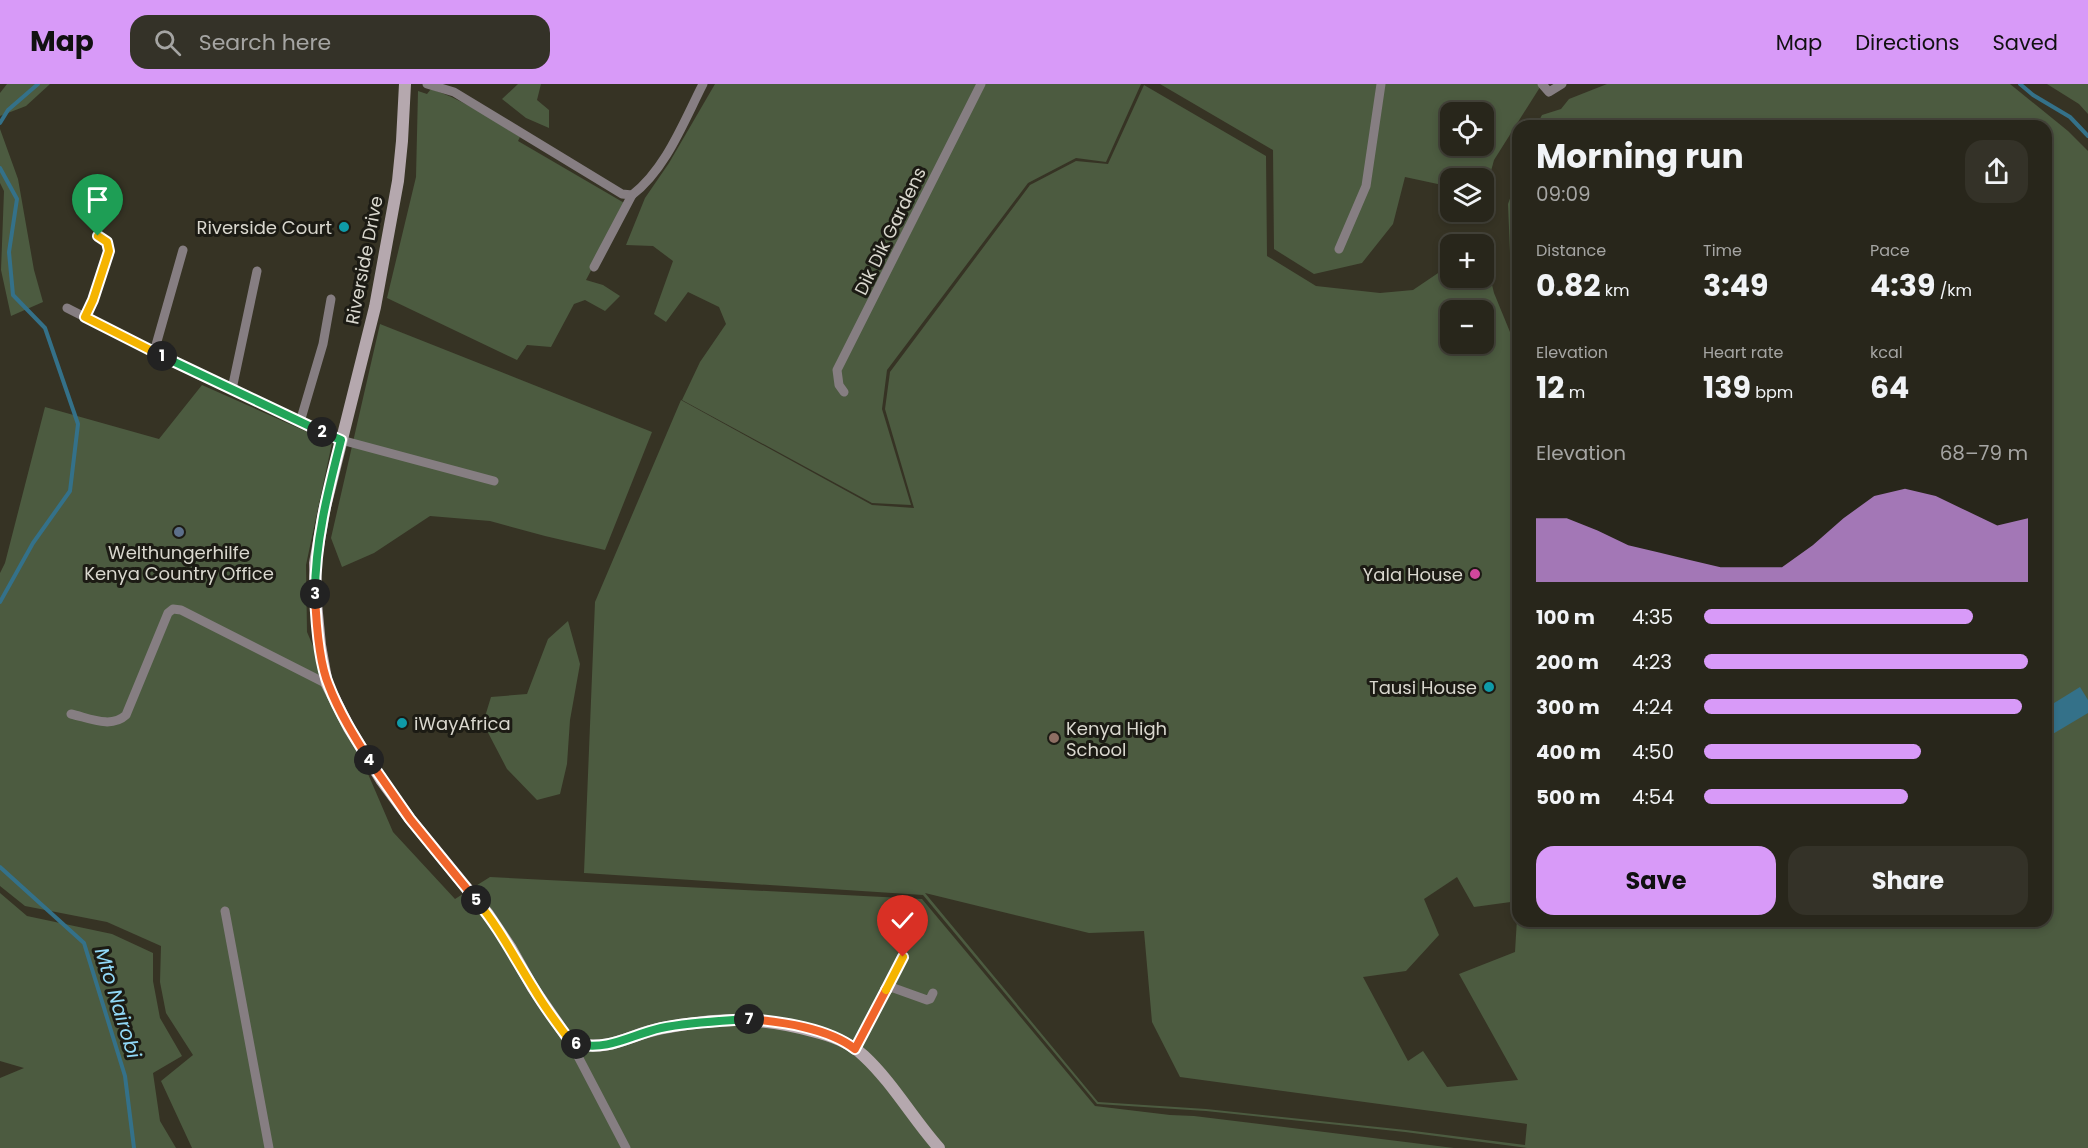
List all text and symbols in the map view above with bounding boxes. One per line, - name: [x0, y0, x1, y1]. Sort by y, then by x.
- search box: [130, 15, 550, 69]
- text: Map: [30, 22, 94, 61]
- icon: search: [151, 26, 184, 59]
- text: Search here: [199, 27, 331, 58]
- text: Map: [1776, 28, 1822, 57]
- text: Directions: [1855, 28, 1959, 57]
- text: Saved: [1992, 28, 2058, 57]
- map controls: [1440, 102, 1494, 354]
- button: locate: [1440, 102, 1494, 156]
- text: Morning run: [1536, 133, 1744, 180]
- button: share: [1965, 140, 2028, 203]
- street label: Dik Dik Gardens: [848, 163, 932, 299]
- button: layers: [1440, 168, 1494, 222]
- pin: [72, 174, 123, 236]
- text: 09:09: [1536, 180, 1591, 208]
- icon: arrive: [81, 183, 114, 216]
- street label: Riverside Drive: [339, 194, 389, 326]
- place label: Riverside Court: [196, 215, 332, 240]
- marker: Riverside Court: [337, 220, 351, 234]
- button: +: [1440, 234, 1494, 288]
- text: Distance: [1536, 239, 1606, 262]
- text: Time: [1703, 239, 1742, 262]
- text: Pace: [1870, 239, 1910, 262]
- text: 0.82: [1536, 264, 1601, 307]
- text: 3:49: [1703, 264, 1768, 307]
- text: 4:39: [1870, 264, 1935, 307]
- text: km: [1601, 279, 1630, 302]
- text: /km: [1935, 279, 1972, 302]
- button: −: [1440, 300, 1494, 354]
- pin: 1: [147, 341, 177, 371]
- text: Elevation: [1536, 341, 1608, 364]
- text: Heart rate: [1703, 341, 1783, 364]
- text: kcal: [1870, 341, 1903, 364]
- text: 1: [159, 344, 165, 367]
- text: 12: [1536, 366, 1564, 409]
- text: 139: [1703, 366, 1751, 409]
- text: 64: [1870, 366, 1909, 409]
- text: m: [1564, 381, 1585, 404]
- text: bpm: [1751, 381, 1793, 404]
- pin: 2: [307, 417, 337, 447]
- text: 2: [317, 420, 327, 443]
- text: Elevation: [1536, 439, 1626, 467]
- text: 68–79 m: [1940, 439, 2028, 467]
- marker: Welthungerhilfe Kenya Country Office: [172, 525, 186, 539]
- place label: Welthungerhilfe Kenya Country Office: [84, 540, 274, 586]
- place label: Yala House: [1363, 562, 1463, 587]
- marker: Yala House: [1468, 567, 1482, 581]
- pin: 3: [300, 579, 330, 609]
- text: 3: [310, 582, 320, 605]
- text: 100 m: [1536, 603, 1595, 631]
- text: 4:35: [1632, 603, 1673, 631]
- text: 200 m: [1536, 648, 1599, 676]
- text: 4:23: [1632, 648, 1672, 676]
- place label: Tausi House: [1369, 675, 1477, 700]
- marker: Tausi House: [1482, 680, 1496, 694]
- text: 300 m: [1536, 693, 1600, 721]
- text: 4:24: [1632, 693, 1673, 721]
- place label: iWayAfrica: [414, 711, 511, 736]
- marker: iWayAfrica: [395, 716, 409, 730]
- place label: Kenya High School: [1066, 716, 1167, 762]
- marker: Kenya High School: [1047, 731, 1061, 745]
- text: 400 m: [1536, 738, 1601, 766]
- text: 4:50: [1632, 738, 1674, 766]
- pin: 4: [354, 745, 384, 775]
- text: 4: [364, 748, 374, 771]
- text: 500 m: [1536, 783, 1601, 811]
- text: 4:54: [1632, 783, 1674, 811]
- button: Save: [1536, 846, 1776, 915]
- button: Share: [1788, 846, 2028, 915]
- pin: 5: [461, 885, 491, 915]
- text: 5: [471, 888, 481, 911]
- pin: [877, 895, 928, 957]
- icon: check: [886, 904, 919, 937]
- water label: Mto Nairobi: [88, 944, 148, 1063]
- pin: 7: [734, 1004, 764, 1034]
- text: 7: [745, 1007, 753, 1030]
- pin: 6: [561, 1029, 591, 1059]
- text: 6: [571, 1032, 581, 1055]

